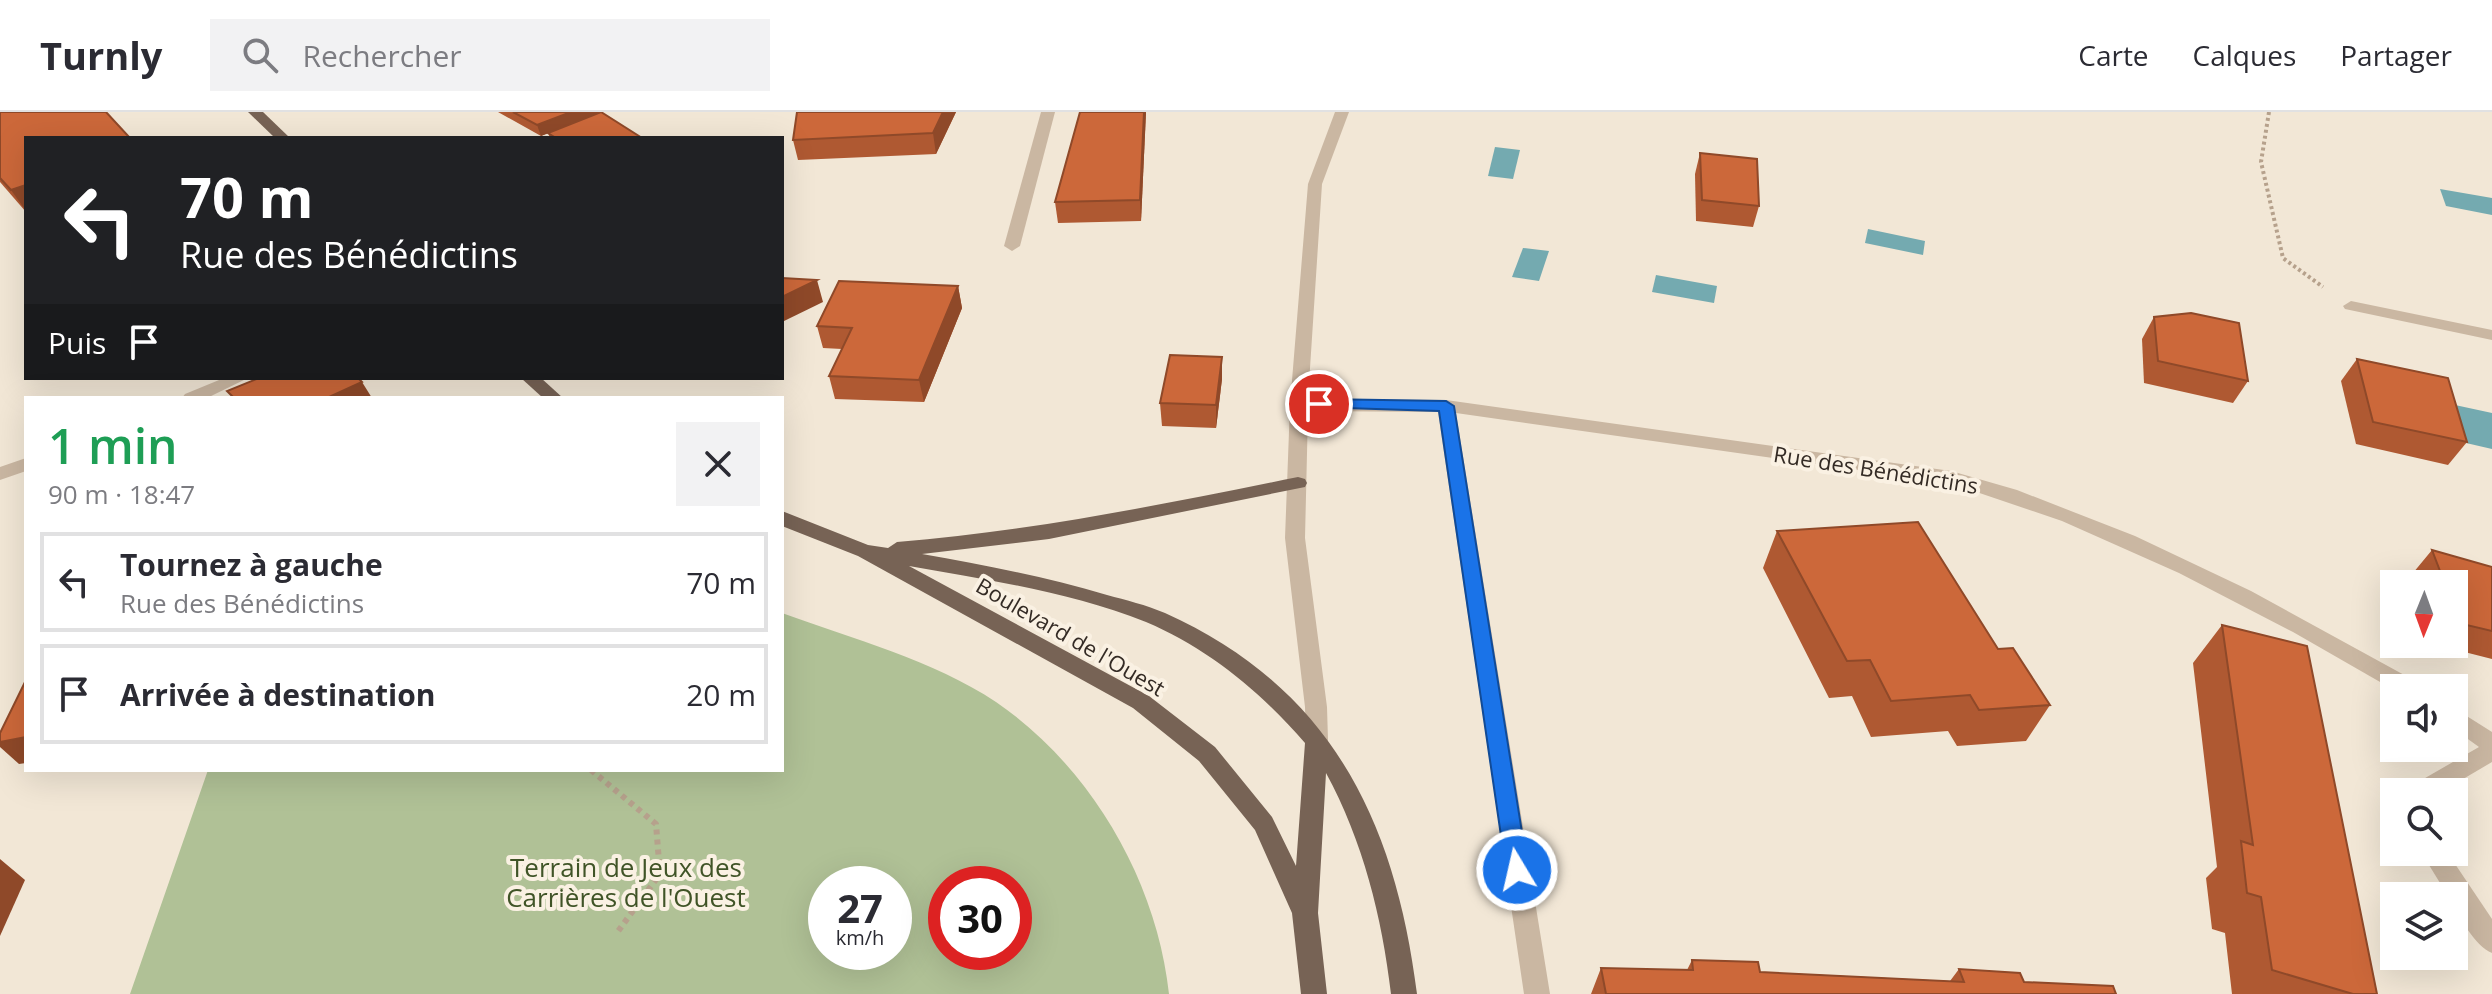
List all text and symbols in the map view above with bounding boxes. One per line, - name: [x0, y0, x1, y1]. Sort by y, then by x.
- search box: [210, 19, 770, 91]
- text: Turnly: [40, 29, 162, 81]
- icon: search: [238, 33, 282, 77]
- text: Rechercher: [302, 35, 462, 76]
- text: Carte: [2078, 36, 2149, 74]
- text: Calques: [2193, 36, 2296, 74]
- text: Partager: [2340, 36, 2452, 74]
- text: 70 m: [180, 158, 314, 234]
- icon: left: [48, 168, 152, 272]
- text: Rue des Bénédictins: [180, 230, 518, 279]
- icon: arrive: [122, 320, 166, 364]
- text: Puis: [48, 322, 106, 363]
- pin: [1285, 370, 1353, 438]
- icon: arrive: [1297, 382, 1341, 426]
- text: 1 min: [48, 413, 178, 478]
- button: close: [676, 422, 760, 506]
- street label: Rue des Bénédictins: [1772, 438, 1980, 500]
- text: 90 m · 18:47: [48, 476, 195, 512]
- text: Tournez à gauche: [120, 544, 383, 585]
- icon: left: [52, 560, 96, 604]
- text: 70 m: [686, 562, 756, 603]
- street label: Boulevard de l'Ouest: [971, 570, 1171, 702]
- north arrow: [2380, 570, 2468, 658]
- map controls: [2380, 570, 2468, 970]
- text: Rue des Bénédictins: [120, 585, 364, 621]
- icon: arrive: [52, 672, 96, 716]
- text: Arrivée à destination: [120, 674, 435, 715]
- text: 20 m: [686, 674, 756, 715]
- button: sound: [2380, 674, 2468, 762]
- button: search: [2380, 778, 2468, 866]
- position arrow: [1475, 828, 1559, 912]
- park label: Terrain de Jeux des Carrières de l'Ouest: [506, 849, 746, 915]
- speed limit sign: 30: [928, 866, 1032, 970]
- text: 27: [837, 880, 883, 935]
- button: layers: [2380, 882, 2468, 970]
- text: km/h: [836, 924, 884, 951]

